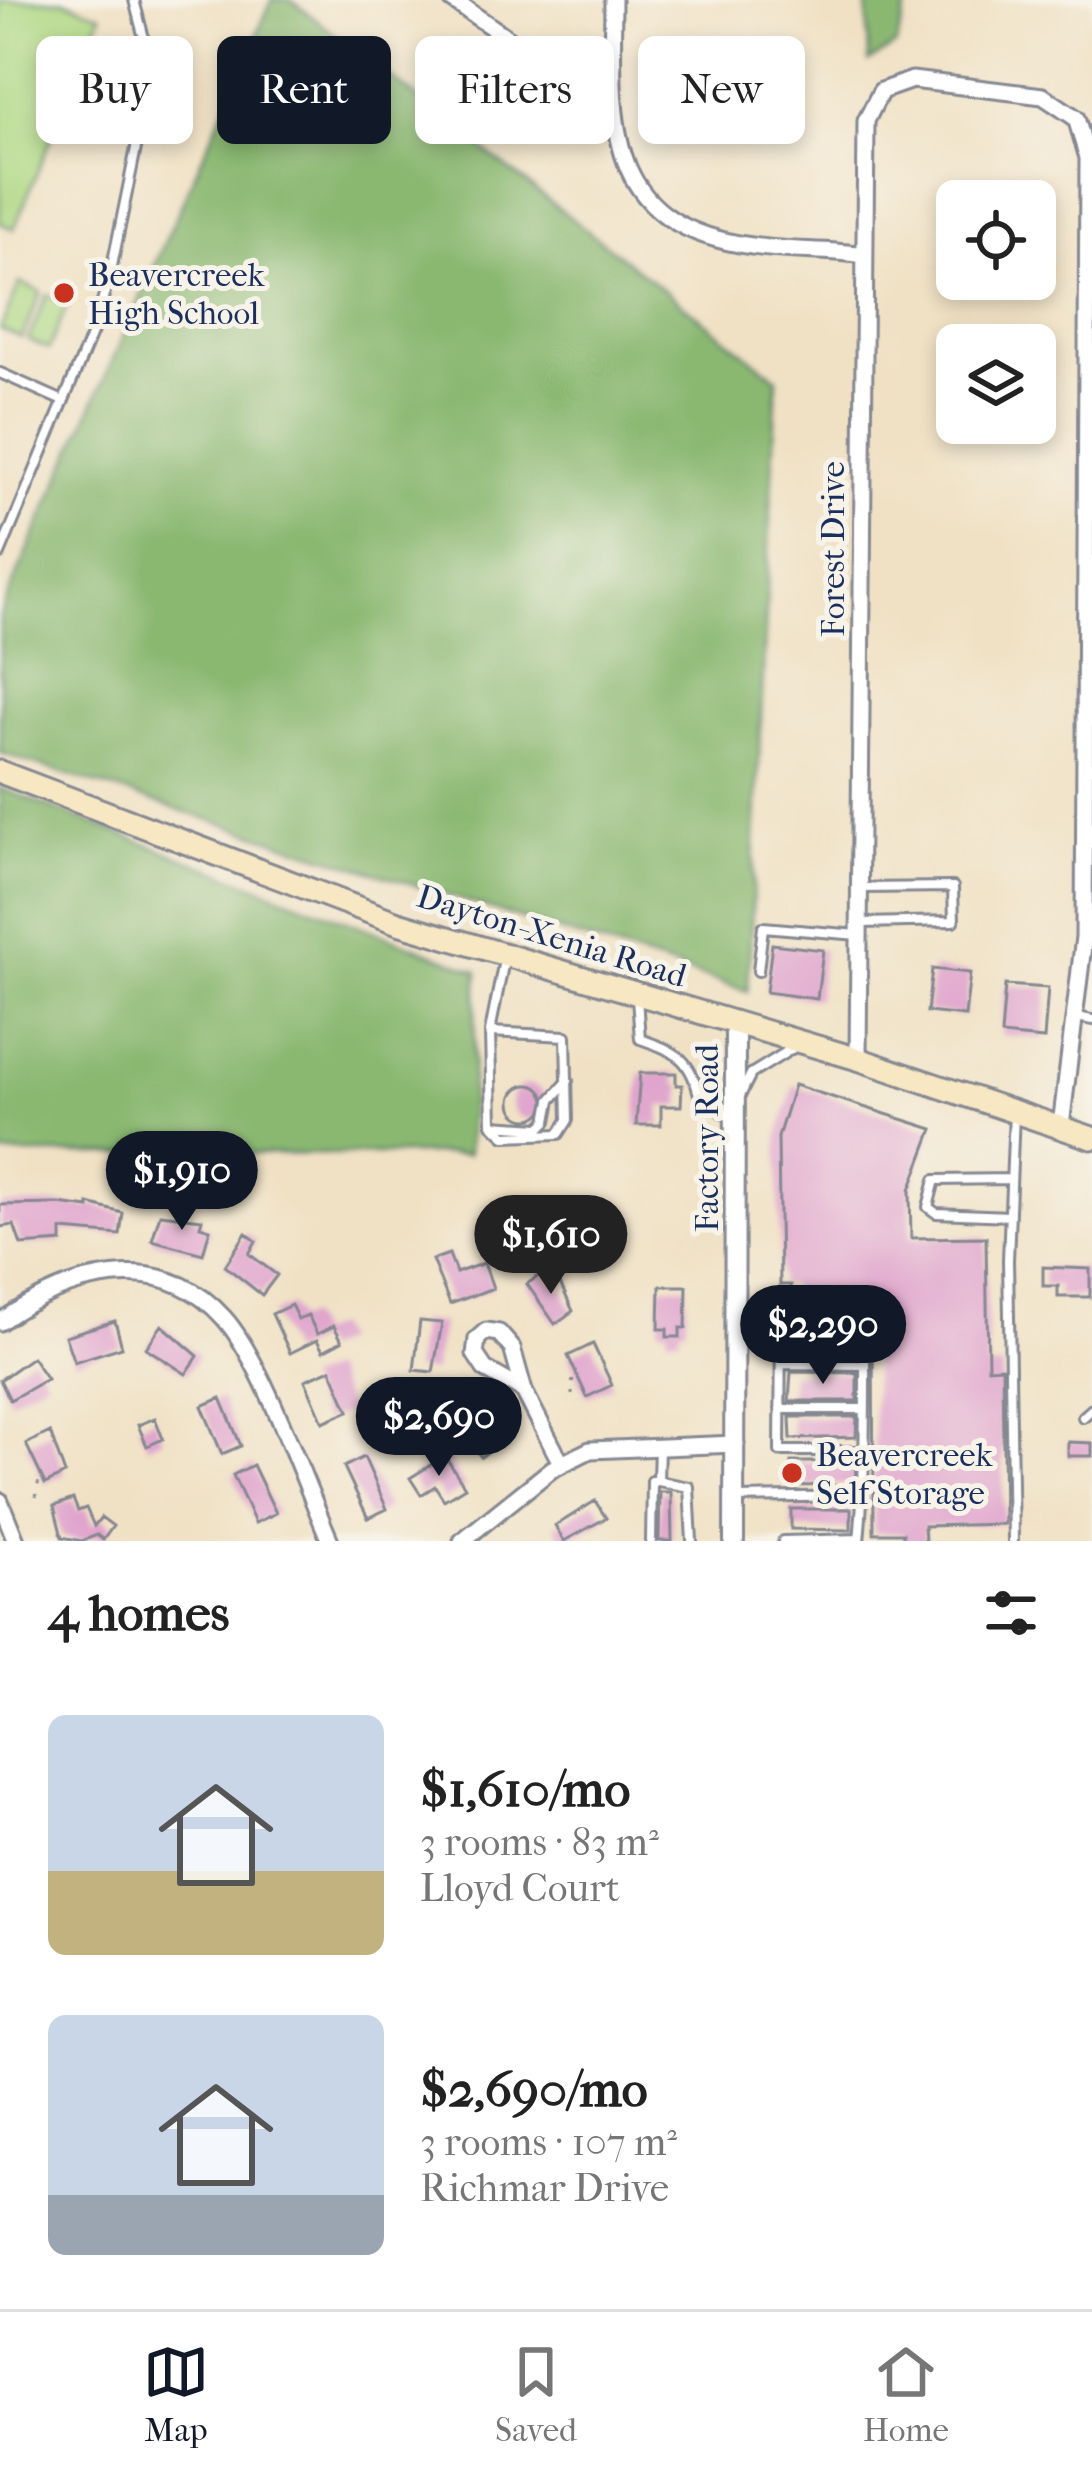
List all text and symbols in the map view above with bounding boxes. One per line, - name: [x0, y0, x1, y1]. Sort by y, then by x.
- chip: Buy: [36, 36, 193, 144]
- chip: Rent: [217, 36, 391, 144]
- chip: Filters: [415, 36, 614, 144]
- chip: New: [638, 36, 805, 144]
- map controls: [936, 180, 1056, 444]
- button: locate: [936, 180, 1056, 300]
- place label: Beavercreek High School: [88, 256, 265, 333]
- marker: Beavercreek High School: [51, 280, 77, 306]
- button: layers: [936, 324, 1056, 444]
- street label: Forest Drive: [814, 461, 853, 637]
- street label: Dayton-Xenia Road: [412, 877, 692, 996]
- street label: Factory Road: [688, 1043, 727, 1232]
- pin: $1,910: [84, 1131, 280, 1233]
- text: $1,910: [133, 1147, 231, 1193]
- pin: $1,610: [453, 1195, 649, 1297]
- text: $1,610: [501, 1211, 601, 1257]
- pin: $2,290: [725, 1285, 921, 1387]
- text: $2,290: [767, 1301, 879, 1347]
- pin: $2,690: [341, 1377, 537, 1479]
- text: $2,690: [383, 1393, 495, 1439]
- place label: Beavercreek Self Storage: [816, 1436, 993, 1513]
- marker: Beavercreek Self Storage: [779, 1460, 805, 1486]
- icon: filters: [978, 1580, 1044, 1646]
- text: 4 homes: [48, 1583, 229, 1643]
- text: $1,610/mo: [420, 1759, 630, 1819]
- icon: home: [144, 1763, 288, 1907]
- text: 3 rooms · 83 m²: [420, 1819, 659, 1865]
- text: Lloyd Court: [420, 1865, 620, 1911]
- text: $2,690/mo: [420, 2059, 648, 2119]
- icon: home: [144, 2063, 288, 2207]
- text: 3 rooms · 107 m²: [420, 2119, 677, 2165]
- text: Richmar Drive: [420, 2165, 669, 2211]
- tab: Map: [143, 2339, 209, 2450]
- tab: Saved: [495, 2339, 577, 2450]
- tab: Home: [863, 2339, 949, 2450]

